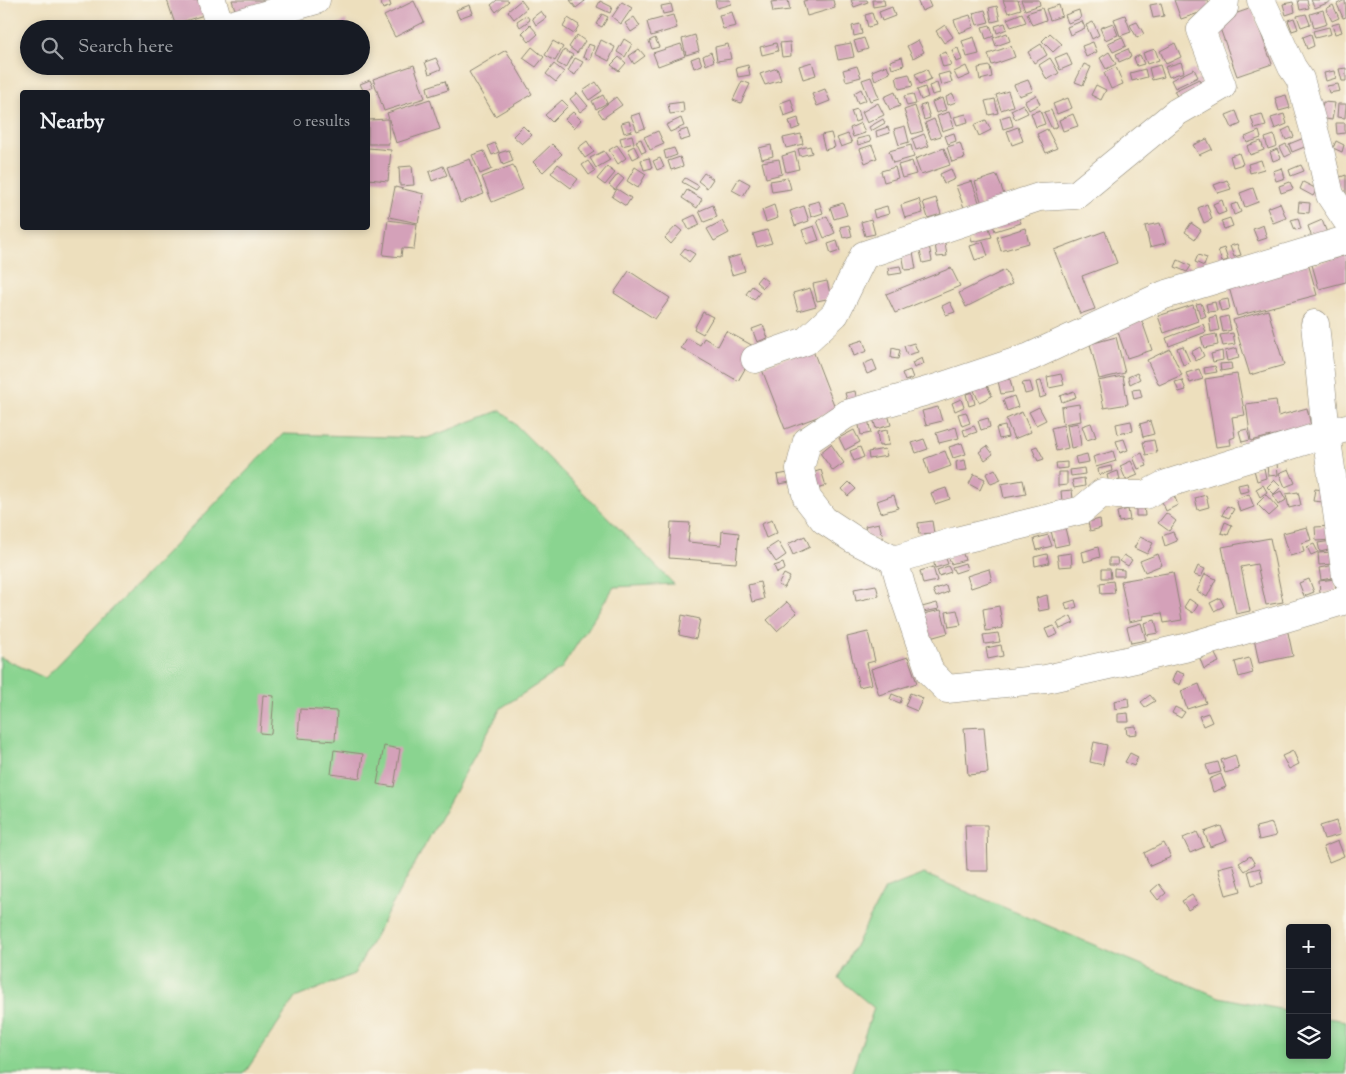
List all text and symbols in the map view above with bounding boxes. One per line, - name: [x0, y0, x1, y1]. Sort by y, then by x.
- search box: [20, 20, 370, 75]
- icon: search: [38, 34, 66, 62]
- text: Search here: [78, 34, 173, 61]
- text: Nearby: [40, 108, 105, 138]
- text: 0 results: [293, 111, 350, 134]
- map controls: [1286, 924, 1331, 1059]
- button: +: [1286, 924, 1331, 969]
- button: −: [1286, 969, 1331, 1014]
- button: layers: [1286, 1014, 1331, 1059]

